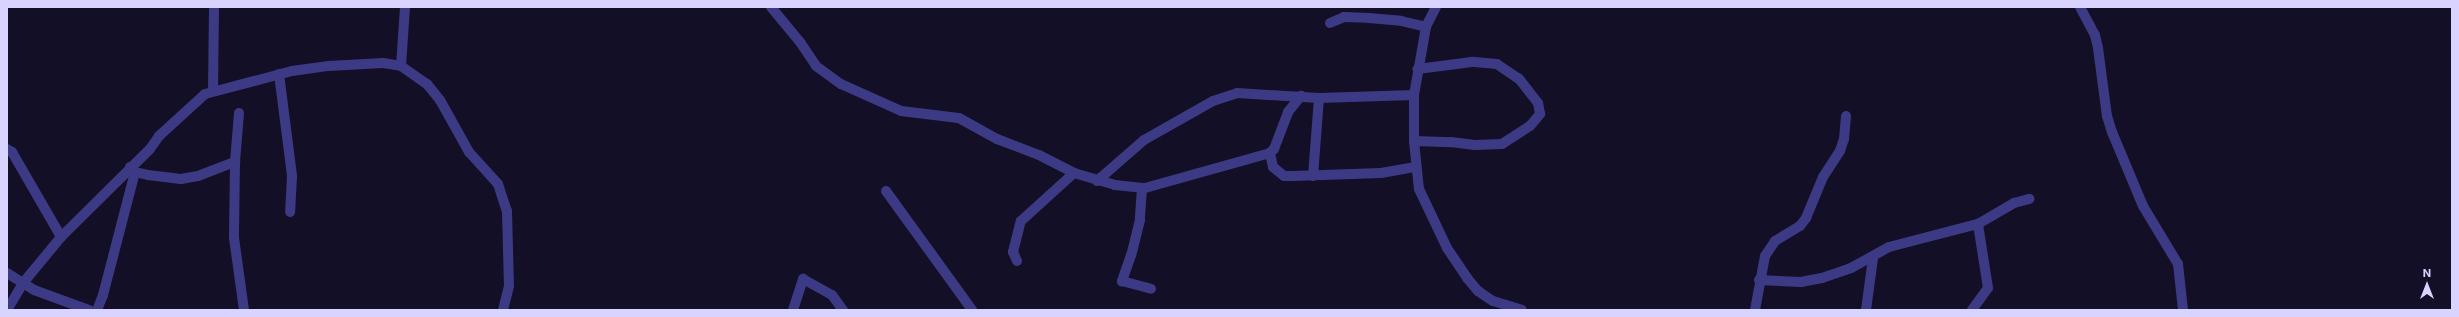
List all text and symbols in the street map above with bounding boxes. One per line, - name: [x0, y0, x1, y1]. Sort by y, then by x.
- north arrow: [2407, 265, 2447, 305]
- text: N: [2423, 266, 2431, 280]

